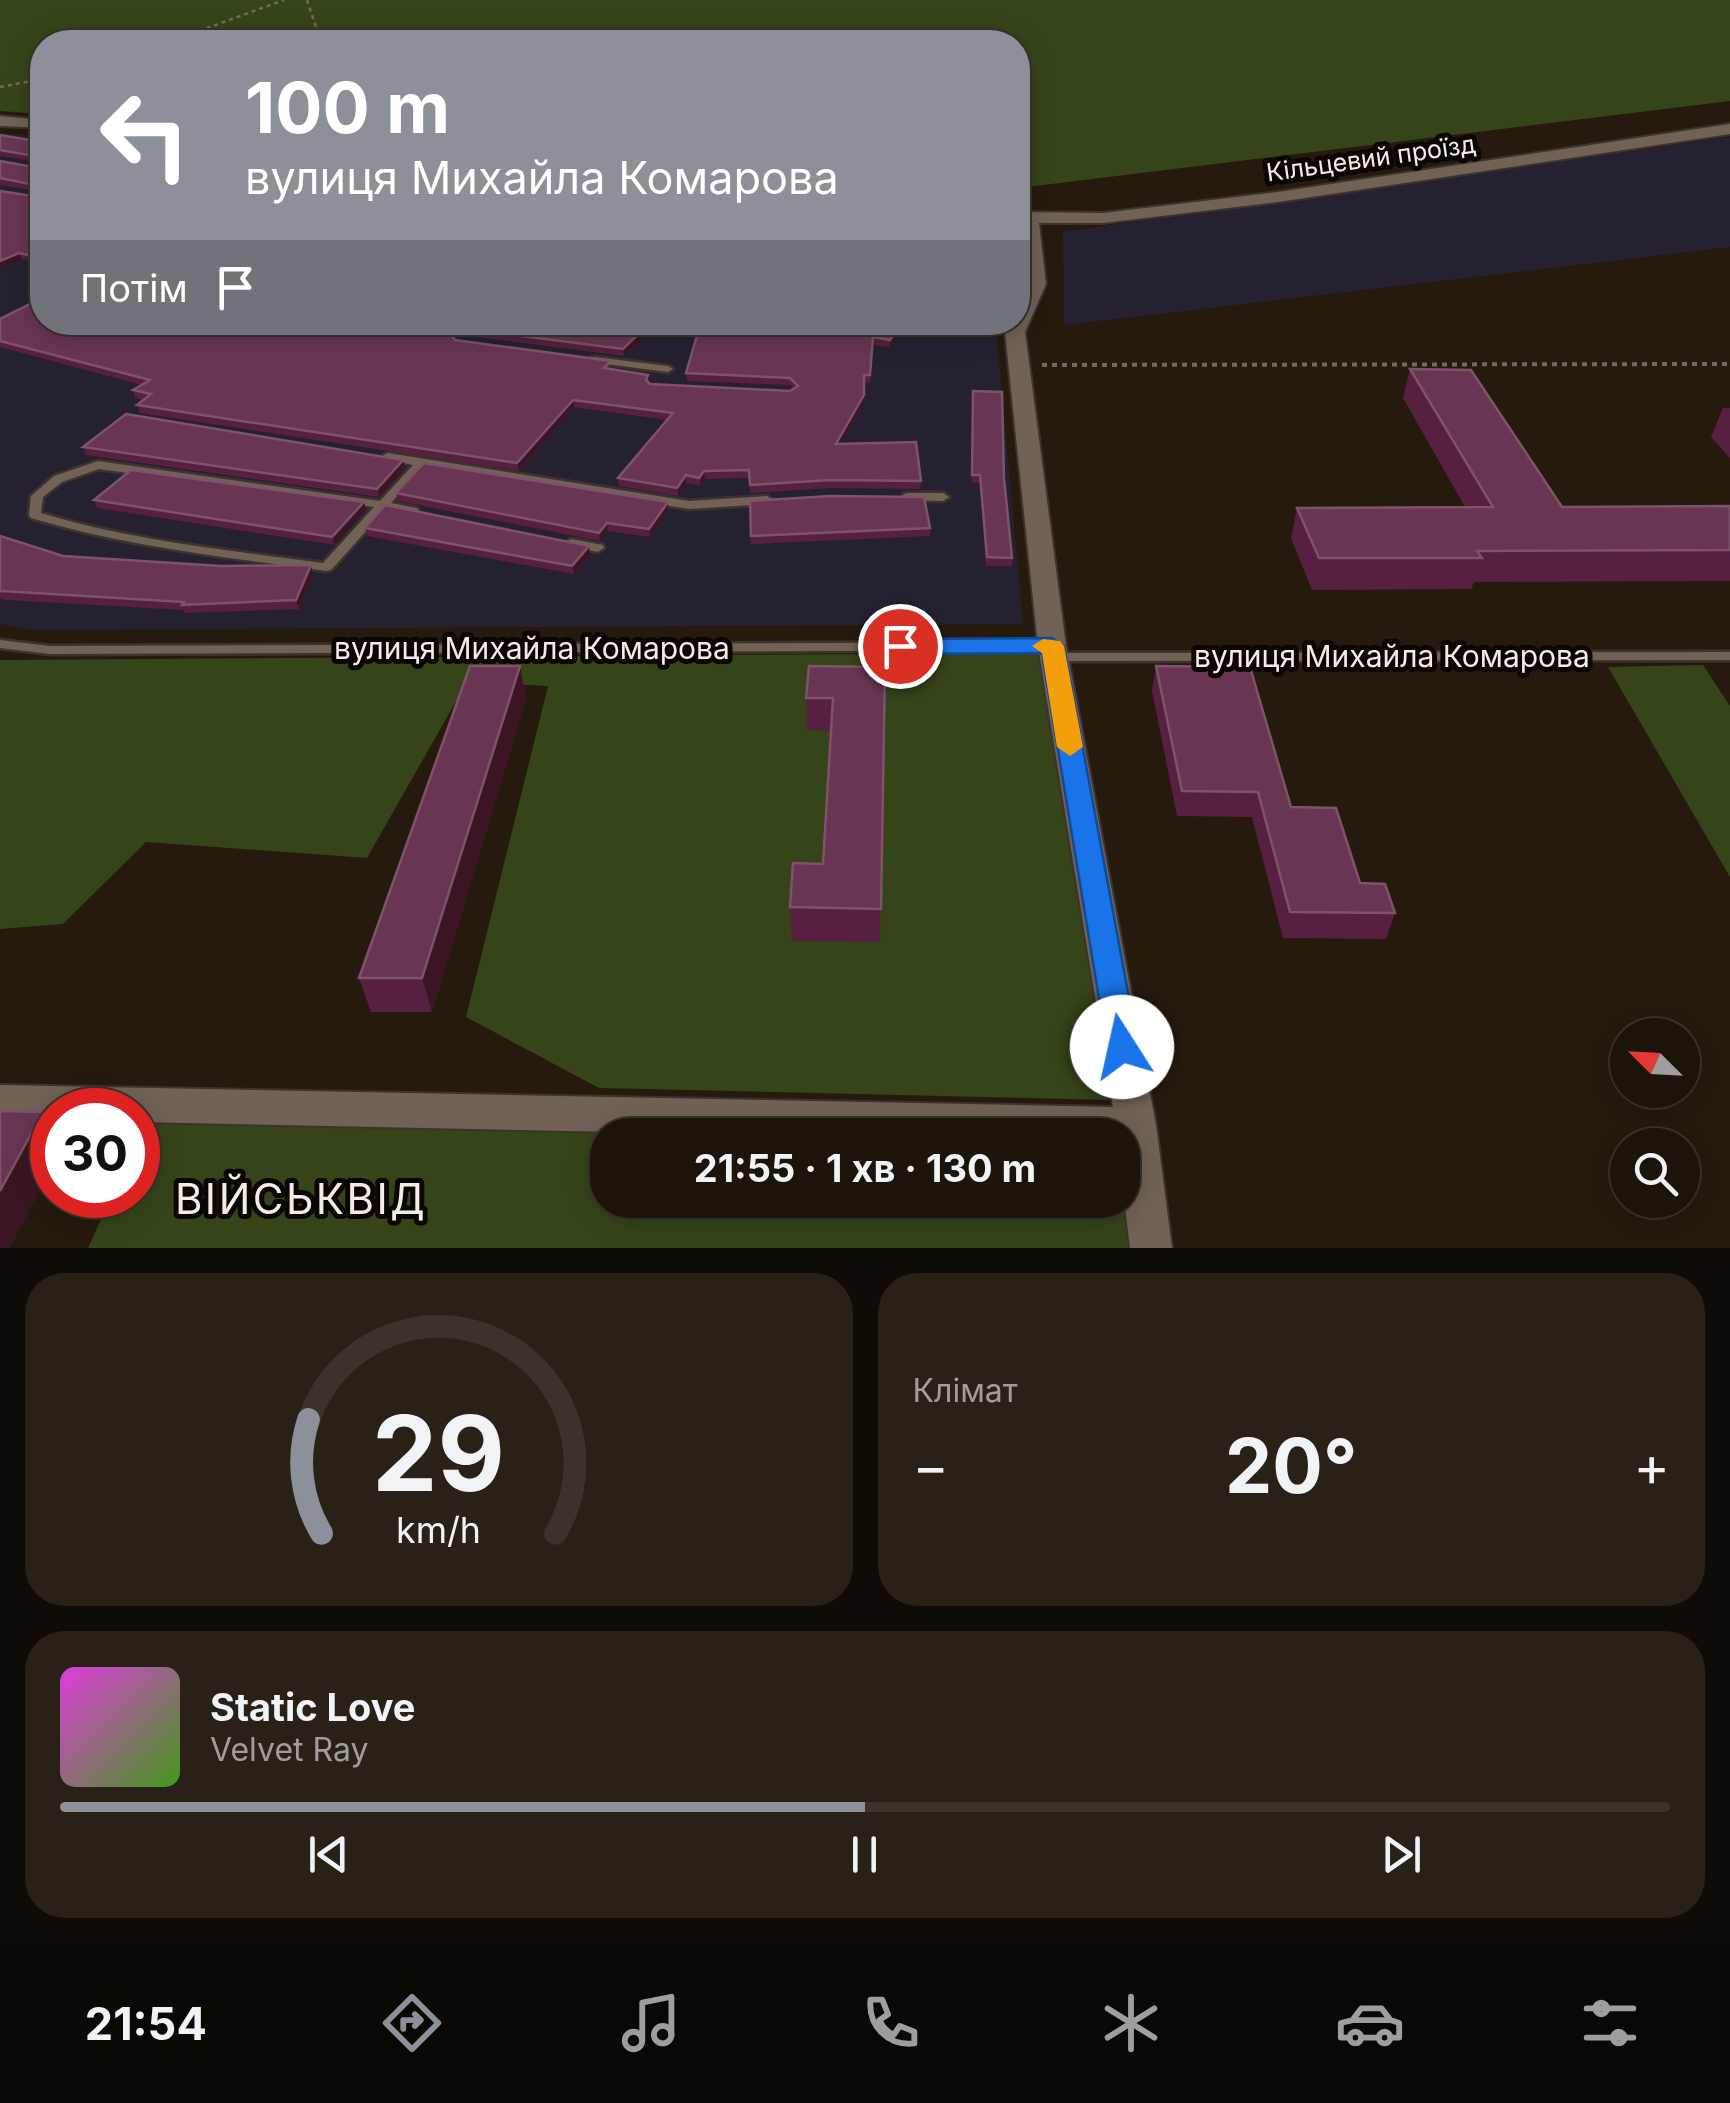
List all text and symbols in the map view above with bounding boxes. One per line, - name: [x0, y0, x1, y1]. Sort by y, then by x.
- text: 100 m: [245, 65, 450, 150]
- icon: left: [80, 70, 210, 200]
- street label: Кільцевий проїзд: [1264, 128, 1478, 188]
- text: вулиця Михайла Комарова: [245, 150, 839, 205]
- icon: arrive: [208, 260, 263, 315]
- text: Потім: [80, 265, 188, 311]
- pin: [858, 604, 943, 689]
- icon: arrive: [873, 619, 928, 674]
- street label: вулиця Михайла Комарова: [334, 630, 730, 666]
- street label: вулиця Михайла Комарова: [1194, 638, 1590, 674]
- position arrow: [1070, 995, 1174, 1099]
- north arrow: [1610, 1018, 1700, 1108]
- map controls: [1610, 1018, 1700, 1218]
- speed limit sign: 30: [30, 1088, 160, 1218]
- button: search: [1610, 1128, 1700, 1218]
- text: 21:55 · 1 хв · 130 m: [694, 1145, 1036, 1191]
- district label: ВІЙСЬКВІД: [175, 1173, 427, 1224]
- text: Клімат: [913, 1371, 1018, 1410]
- text: 29: [372, 1390, 505, 1516]
- text: 20°: [1225, 1420, 1357, 1511]
- text: −: [913, 1433, 949, 1499]
- text: +: [1634, 1433, 1670, 1499]
- text: km/h: [396, 1508, 481, 1552]
- text: Static Love: [210, 1684, 415, 1730]
- text: Velvet Ray: [210, 1730, 368, 1769]
- icon: previous: [301, 1827, 356, 1882]
- icon: pause: [837, 1827, 892, 1882]
- icon: next: [1374, 1827, 1429, 1882]
- icon: directions: [377, 1988, 447, 2058]
- icon: music: [616, 1988, 686, 2058]
- icon: phone: [856, 1988, 926, 2058]
- icon: climate: [1096, 1988, 1166, 2058]
- icon: car: [1335, 1988, 1405, 2058]
- icon: filters: [1575, 1988, 1645, 2058]
- text: 21:54: [85, 1996, 207, 2051]

